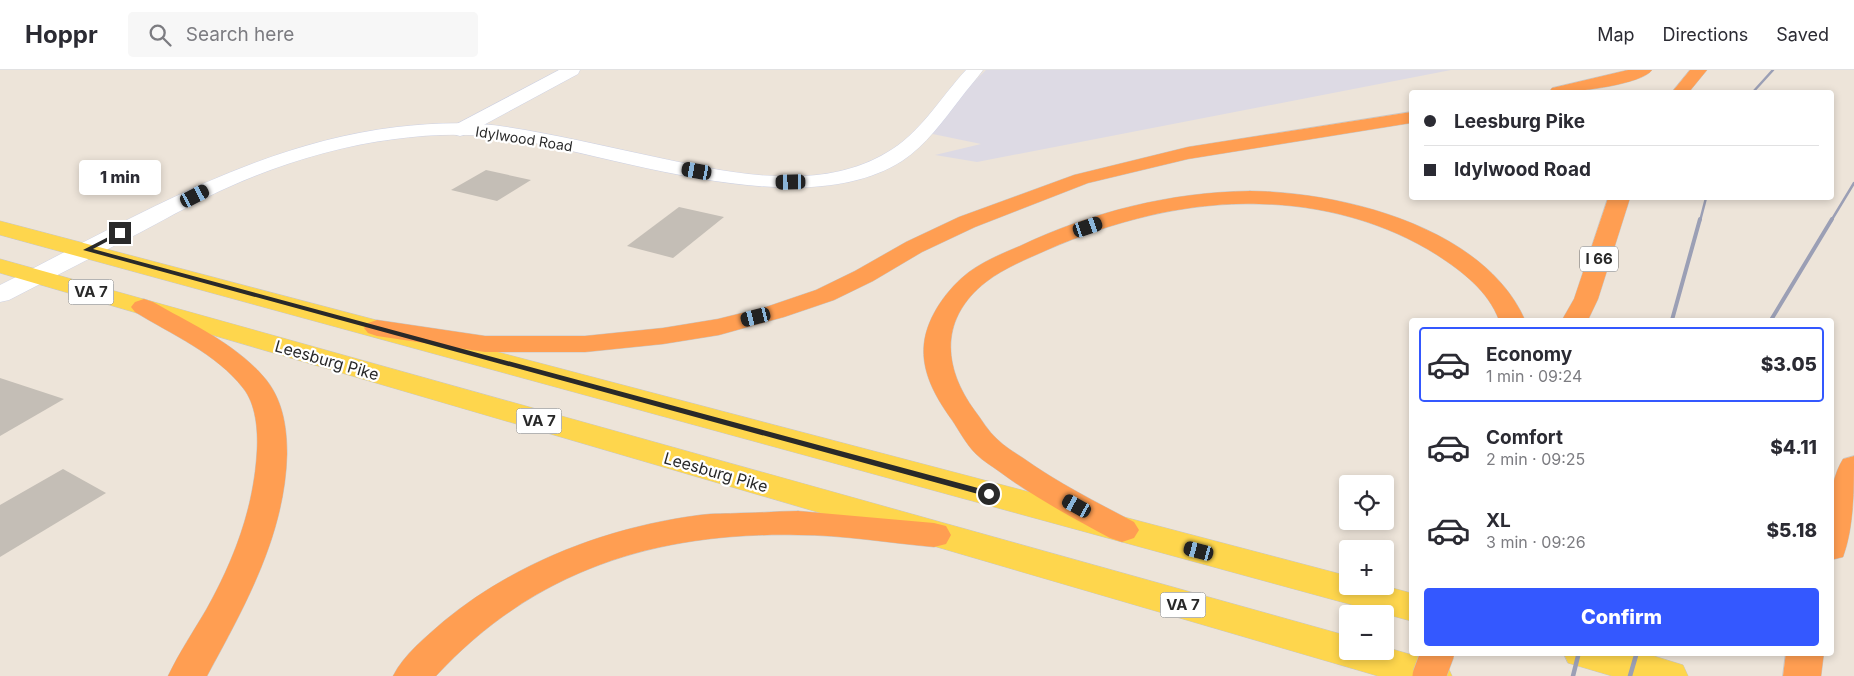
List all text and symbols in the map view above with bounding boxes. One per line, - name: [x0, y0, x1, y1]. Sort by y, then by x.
- search box: [128, 12, 478, 57]
- text: Hoppr: [25, 20, 98, 49]
- icon: search: [146, 21, 174, 49]
- text: Search here: [186, 23, 294, 46]
- text: Map: [1597, 24, 1635, 45]
- text: Directions: [1663, 24, 1748, 45]
- text: Saved: [1776, 24, 1829, 45]
- text: Leesburg Pike: [1454, 110, 1585, 133]
- street label: Idylwood Road: [474, 122, 574, 155]
- text: Idylwood Road: [1454, 158, 1591, 181]
- callout: 1 min: [79, 160, 161, 196]
- car: [680, 161, 713, 181]
- text: 1 min: [100, 167, 140, 187]
- car: [775, 174, 806, 190]
- car: [178, 183, 211, 209]
- car: [1071, 215, 1104, 239]
- route end: [109, 222, 131, 244]
- road number: I 66: [1580, 246, 1618, 272]
- road number: VA 7: [68, 280, 114, 304]
- car: [739, 306, 772, 328]
- street label: Leesburg Pike: [273, 336, 381, 384]
- icon: car: [1426, 342, 1471, 387]
- text: Economy: [1486, 343, 1572, 366]
- text: $3.05: [1761, 353, 1817, 376]
- text: 1 min · 09:24: [1486, 366, 1582, 386]
- road number: VA 7: [516, 408, 562, 434]
- icon: car: [1426, 425, 1471, 470]
- text: Comfort: [1486, 426, 1563, 449]
- text: $4.11: [1770, 436, 1817, 459]
- street label: Leesburg Pike: [662, 448, 770, 496]
- text: 2 min · 09:25: [1486, 449, 1585, 469]
- map controls: [1339, 475, 1394, 660]
- button: locate: [1339, 475, 1394, 530]
- route start: [978, 483, 1000, 505]
- car: [1060, 492, 1093, 520]
- icon: car: [1426, 508, 1471, 553]
- text: XL: [1486, 509, 1511, 532]
- text: $5.18: [1767, 519, 1817, 542]
- text: 3 min · 09:26: [1486, 532, 1586, 552]
- car: [1182, 540, 1215, 562]
- button: +: [1339, 540, 1394, 595]
- button: Confirm: [1424, 588, 1819, 646]
- road number: VA 7: [1160, 592, 1206, 618]
- button: −: [1339, 605, 1394, 660]

